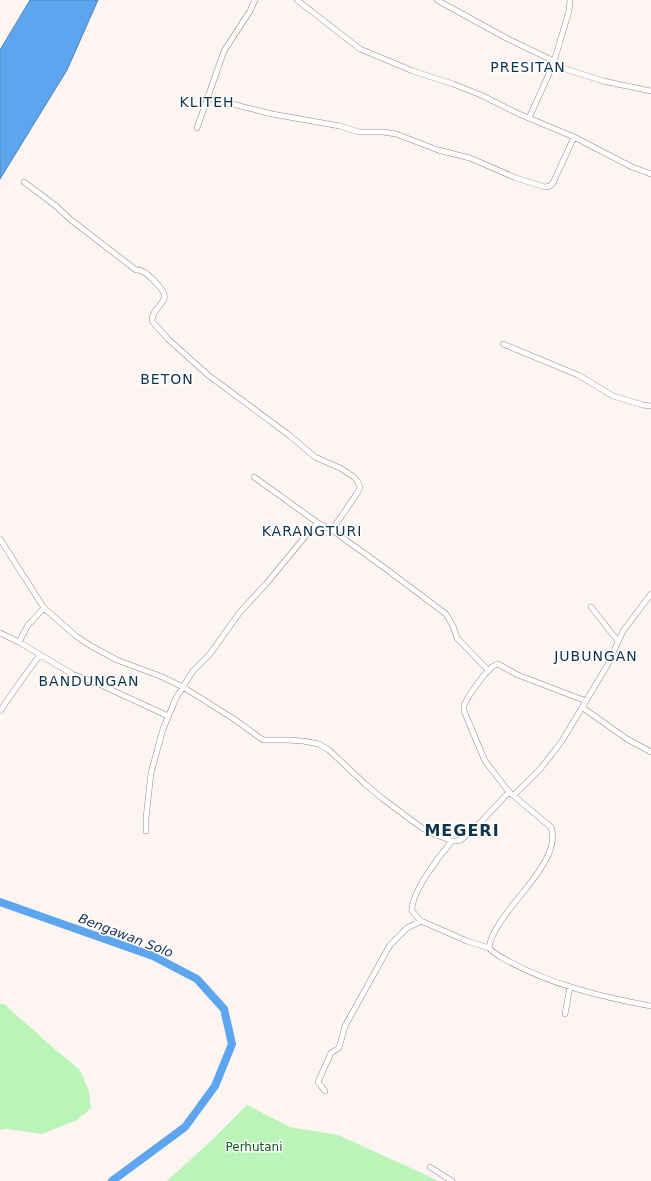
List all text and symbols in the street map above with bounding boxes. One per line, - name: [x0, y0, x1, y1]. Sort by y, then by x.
- district label: PRESITAN: [490, 59, 566, 75]
- district label: KLITEH: [179, 94, 235, 110]
- district label: BETON: [140, 371, 194, 387]
- district label: KARANGTURI: [262, 523, 362, 539]
- district label: JUBUNGAN: [553, 648, 638, 664]
- district label: BANDUNGAN: [38, 673, 140, 689]
- district label: MEGERI: [424, 821, 500, 840]
- water label: Bengawan Solo: [76, 911, 175, 960]
- park label: Perhutani: [225, 1140, 283, 1154]

